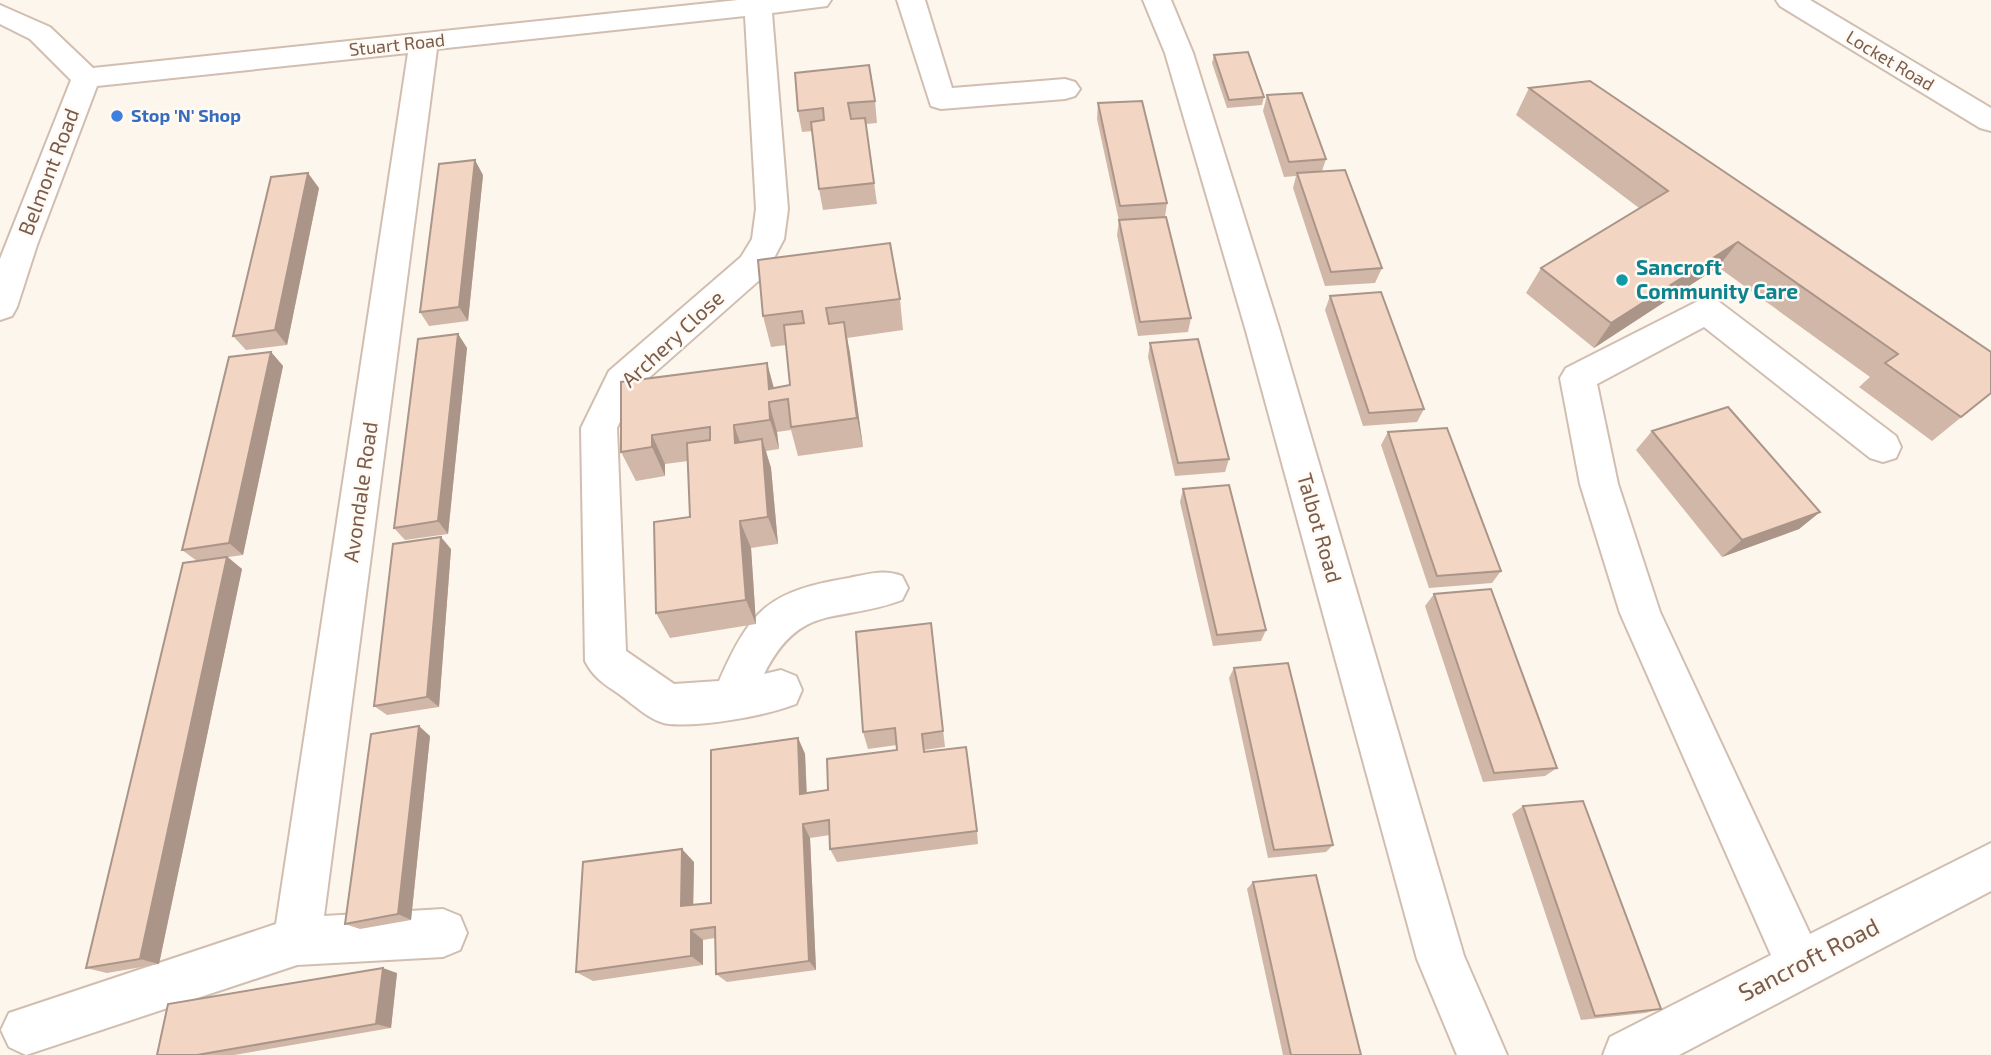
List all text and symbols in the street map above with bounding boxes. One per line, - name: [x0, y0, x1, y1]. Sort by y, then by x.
- street label: Locket Road: [1842, 25, 1939, 95]
- street label: Stuart Road: [348, 28, 446, 60]
- street label: Belmont Road: [12, 104, 83, 239]
- place label: Stop 'N' Shop: [131, 104, 241, 126]
- marker: Stop 'N' Shop: [109, 108, 125, 124]
- place label: Sancroft Community Care: [1636, 254, 1798, 304]
- marker: Sancroft Community Care: [1614, 272, 1630, 288]
- street label: Archery Close: [616, 284, 728, 392]
- street label: Avondale Road: [337, 420, 382, 564]
- street label: Talbot Road: [1293, 470, 1348, 585]
- street label: Sancroft Road: [1733, 911, 1884, 1007]

